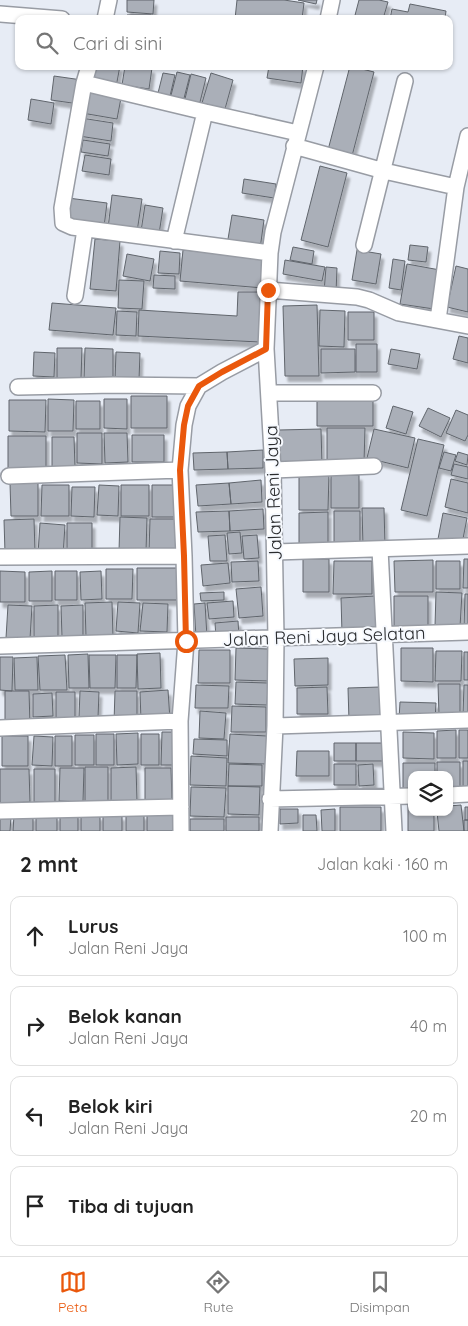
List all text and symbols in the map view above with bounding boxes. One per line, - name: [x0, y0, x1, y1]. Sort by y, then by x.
- search box: [15, 15, 453, 70]
- icon: search: [33, 29, 61, 57]
- text: Cari di sini: [73, 31, 162, 55]
- route end: [257, 279, 280, 302]
- street label: Jalan Reni Jaya: [259, 425, 287, 561]
- street label: Jalan Reni Jaya Selatan: [222, 621, 426, 651]
- route start: [175, 630, 198, 653]
- map controls: [408, 771, 453, 816]
- button: layers: [408, 771, 453, 816]
- text: 2 mnt: [20, 851, 78, 877]
- text: Jalan kaki · 160 m: [317, 854, 448, 874]
- text: Lurus: [68, 914, 118, 938]
- icon: ahead: [21, 922, 49, 950]
- text: 100 m: [403, 926, 447, 946]
- text: Jalan Reni Jaya: [68, 938, 188, 958]
- text: Belok kanan: [68, 1004, 182, 1028]
- icon: right: [21, 1012, 49, 1040]
- text: 40 m: [410, 1016, 447, 1036]
- text: Jalan Reni Jaya: [68, 1028, 188, 1048]
- text: Belok kiri: [68, 1094, 153, 1118]
- icon: left: [21, 1102, 49, 1130]
- text: 20 m: [410, 1106, 447, 1126]
- text: Jalan Reni Jaya: [68, 1118, 188, 1138]
- icon: arrive: [21, 1192, 49, 1220]
- text: Tiba di tujuan: [68, 1194, 194, 1218]
- tab: Peta: [58, 1268, 87, 1316]
- tab: Rute: [204, 1268, 233, 1316]
- tab: Disimpan: [349, 1268, 410, 1316]

